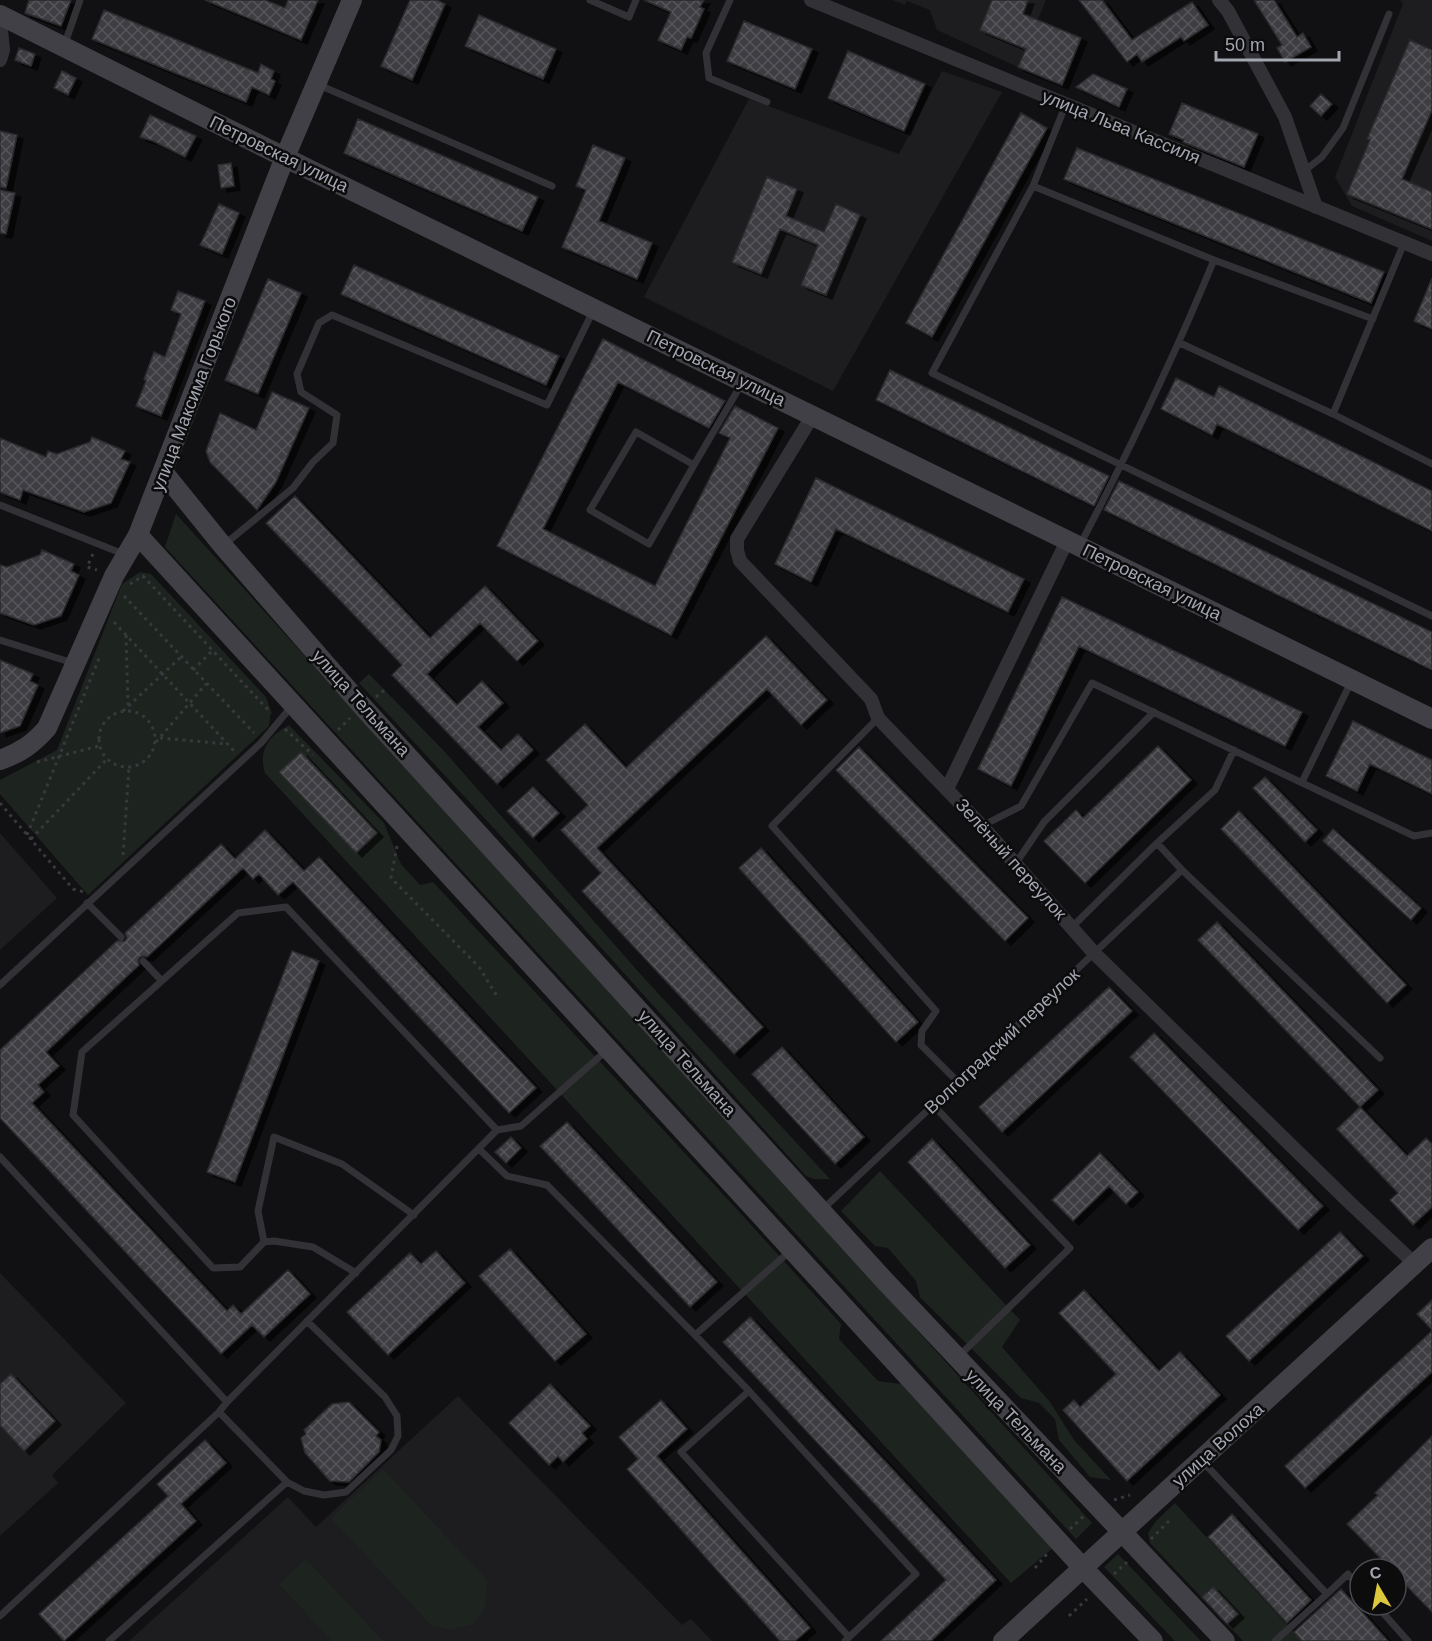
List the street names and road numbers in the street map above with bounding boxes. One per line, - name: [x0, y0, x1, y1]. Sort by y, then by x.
- street label: улица Льва Кассиля: [1039, 86, 1203, 168]
- street label: Петровская улица: [207, 112, 352, 197]
- street label: улица Максима Горького: [148, 294, 240, 494]
- street label: Петровская улица: [644, 326, 789, 411]
- street label: Петровская улица: [1080, 540, 1225, 625]
- street label: улица Тельмана: [308, 646, 415, 761]
- street label: Зелёный переулок: [952, 795, 1071, 924]
- street label: Волгоградский переулок: [921, 964, 1084, 1118]
- street label: улица Тельмана: [634, 1006, 741, 1121]
- street label: улица Тельмана: [962, 1365, 1071, 1478]
- street label: улица Волоха: [1168, 1398, 1268, 1491]

